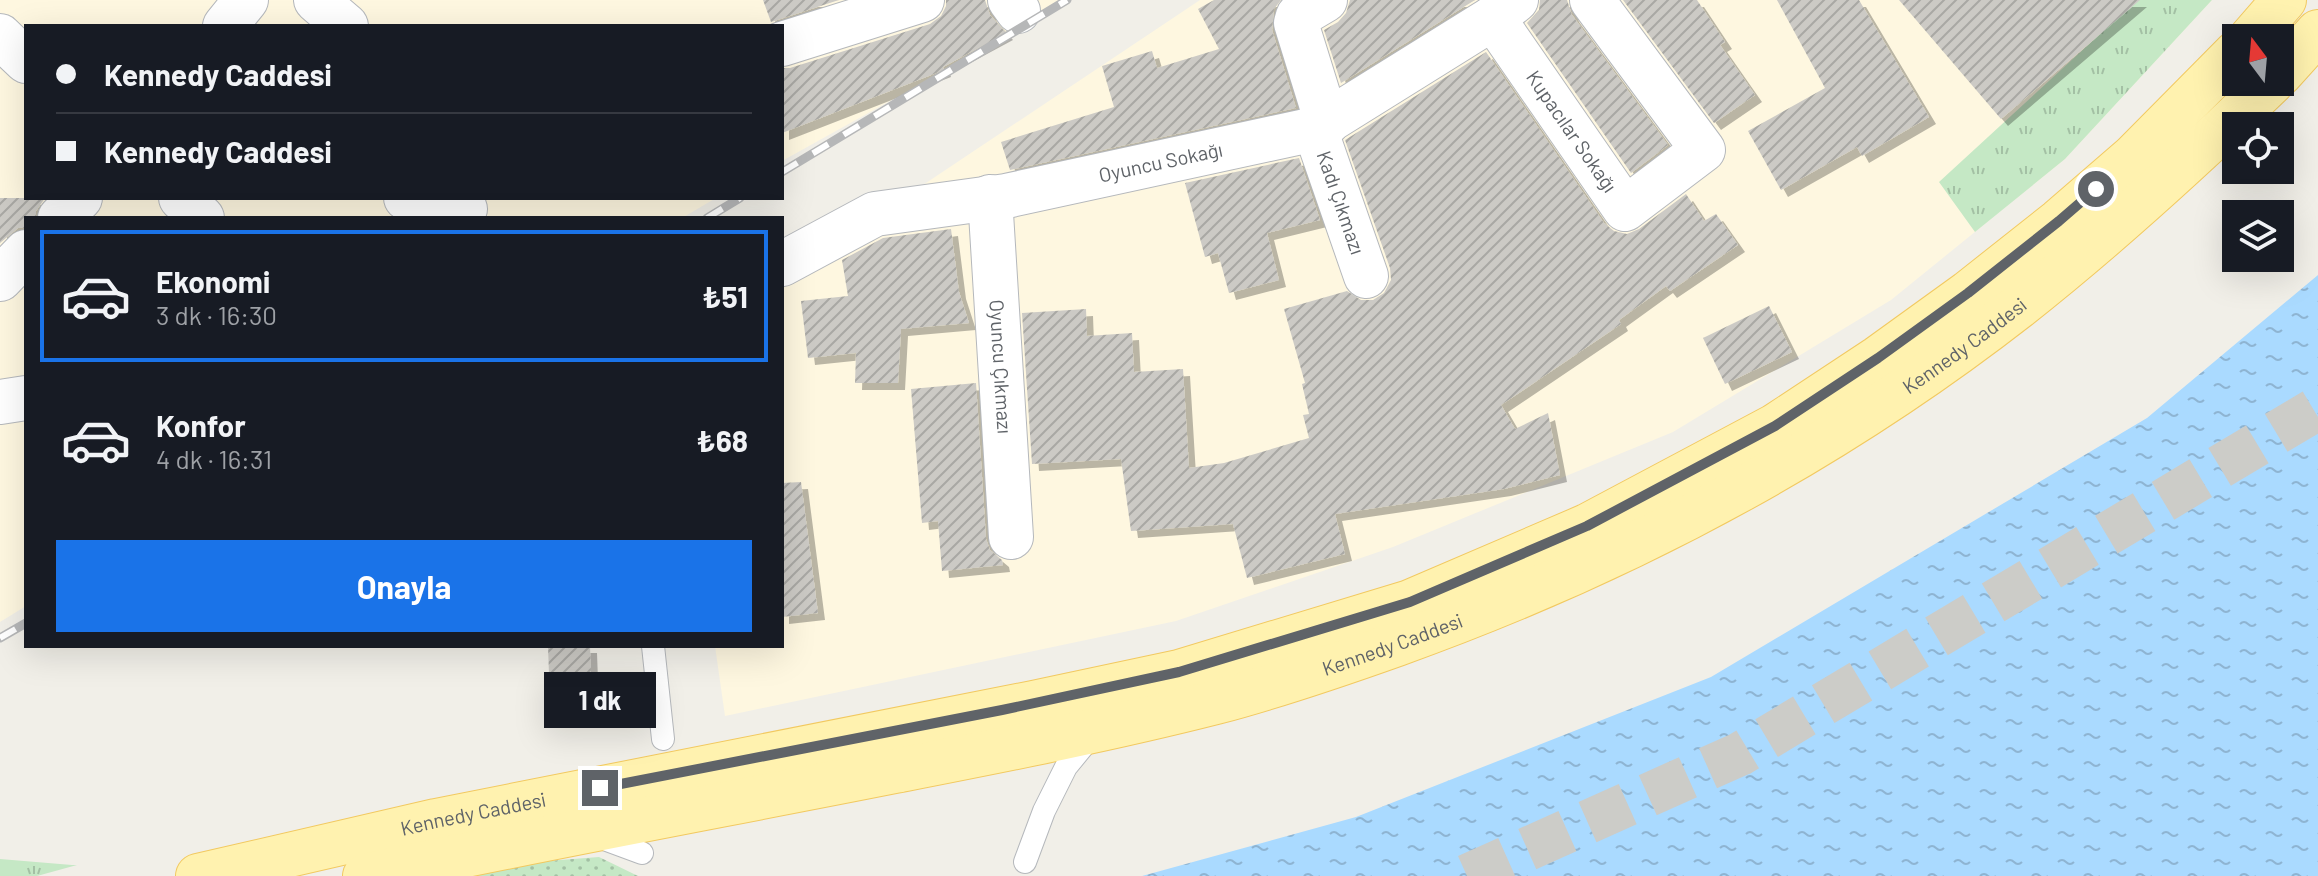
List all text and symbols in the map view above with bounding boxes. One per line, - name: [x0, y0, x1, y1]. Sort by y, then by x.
- north arrow: [2222, 24, 2294, 96]
- map controls: [2222, 24, 2294, 272]
- text: Kennedy Caddesi: [104, 56, 332, 92]
- street label: Kupacılar Sokağı: [1522, 65, 1623, 196]
- button: locate: [2222, 112, 2294, 184]
- text: Kennedy Caddesi: [104, 133, 332, 169]
- street label: Oyuncu Sokağı: [1096, 136, 1224, 187]
- street label: Kadı Çıkmazı: [1312, 147, 1371, 257]
- route start: [2078, 171, 2114, 207]
- button: layers: [2222, 200, 2294, 272]
- icon: car: [60, 260, 132, 332]
- text: Ekonomi: [156, 263, 270, 299]
- text: ₺51: [702, 278, 748, 314]
- street label: Kennedy Caddesi: [1897, 292, 2031, 398]
- text: 3 dk · 16:30: [156, 299, 277, 330]
- street label: Oyuncu Çıkmazı: [985, 299, 1018, 435]
- icon: car: [60, 404, 132, 476]
- text: Konfor: [156, 407, 246, 443]
- text: ₺68: [696, 422, 748, 458]
- text: 4 dk · 16:31: [156, 443, 272, 474]
- button: Onayla: [56, 540, 752, 632]
- street label: Kennedy Caddesi: [1319, 608, 1465, 680]
- callout: 1 dk: [544, 672, 656, 728]
- text: 1 dk: [579, 684, 621, 715]
- route end: [582, 770, 618, 806]
- street label: Kennedy Caddesi: [398, 787, 547, 840]

